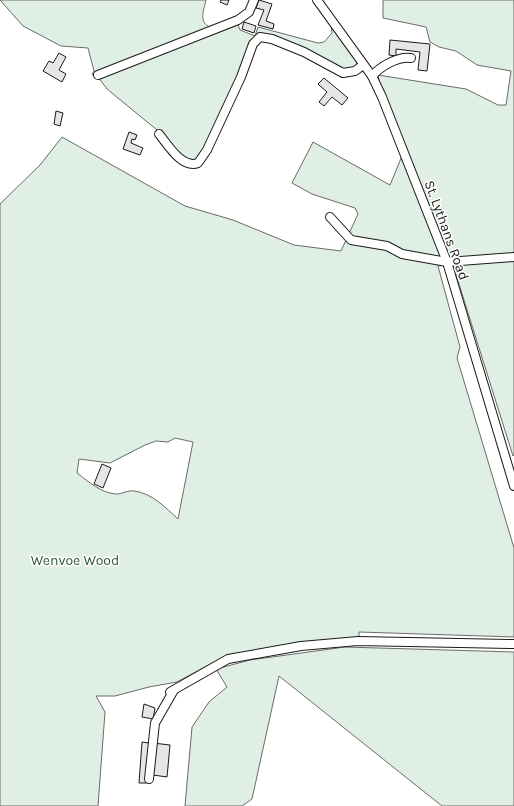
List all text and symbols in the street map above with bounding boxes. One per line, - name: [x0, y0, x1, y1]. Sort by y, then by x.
- street label: St. Lythans Road: [421, 178, 472, 282]
- park label: Wenvoe Wood: [31, 552, 119, 569]

